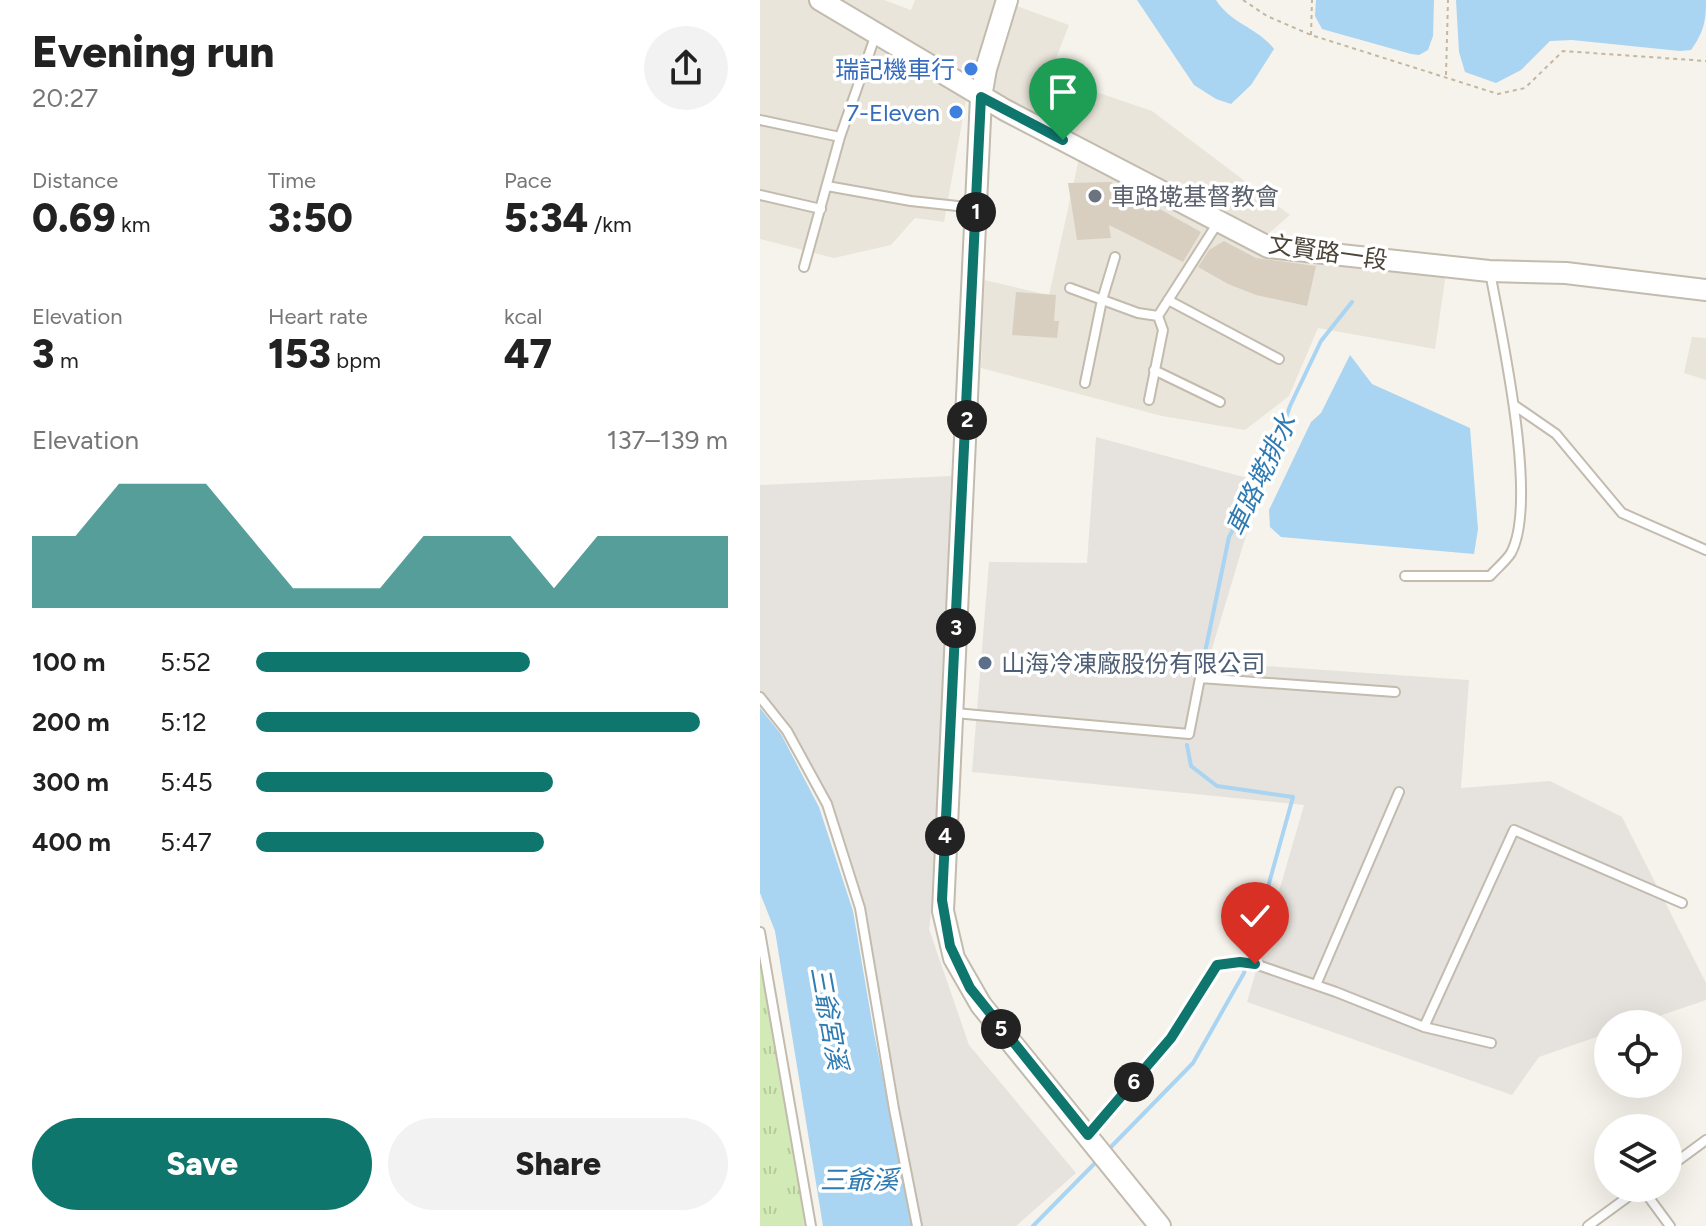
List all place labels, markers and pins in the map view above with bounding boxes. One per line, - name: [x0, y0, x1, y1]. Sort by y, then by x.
- place label: 瑞記機車行: [835, 55, 955, 84]
- pin: [1029, 58, 1097, 140]
- marker: 瑞記機車行: [962, 60, 980, 78]
- place label: 7-Eleven: [846, 98, 940, 127]
- marker: 7-Eleven: [947, 103, 965, 121]
- place label: 車路墘基督教會: [1111, 182, 1279, 211]
- marker: 車路墘基督教會: [1086, 187, 1104, 205]
- pin: 1: [956, 192, 996, 232]
- pin: 2: [947, 400, 987, 440]
- pin: 3: [936, 608, 976, 648]
- place label: 山海冷凍廠股份有限公司: [1001, 649, 1265, 678]
- marker: 山海冷凍廠股份有限公司: [976, 654, 994, 672]
- pin: 4: [925, 816, 965, 856]
- pin: [1221, 882, 1289, 964]
- pin: 5: [981, 1009, 1021, 1049]
- pin: 6: [1114, 1062, 1154, 1102]

